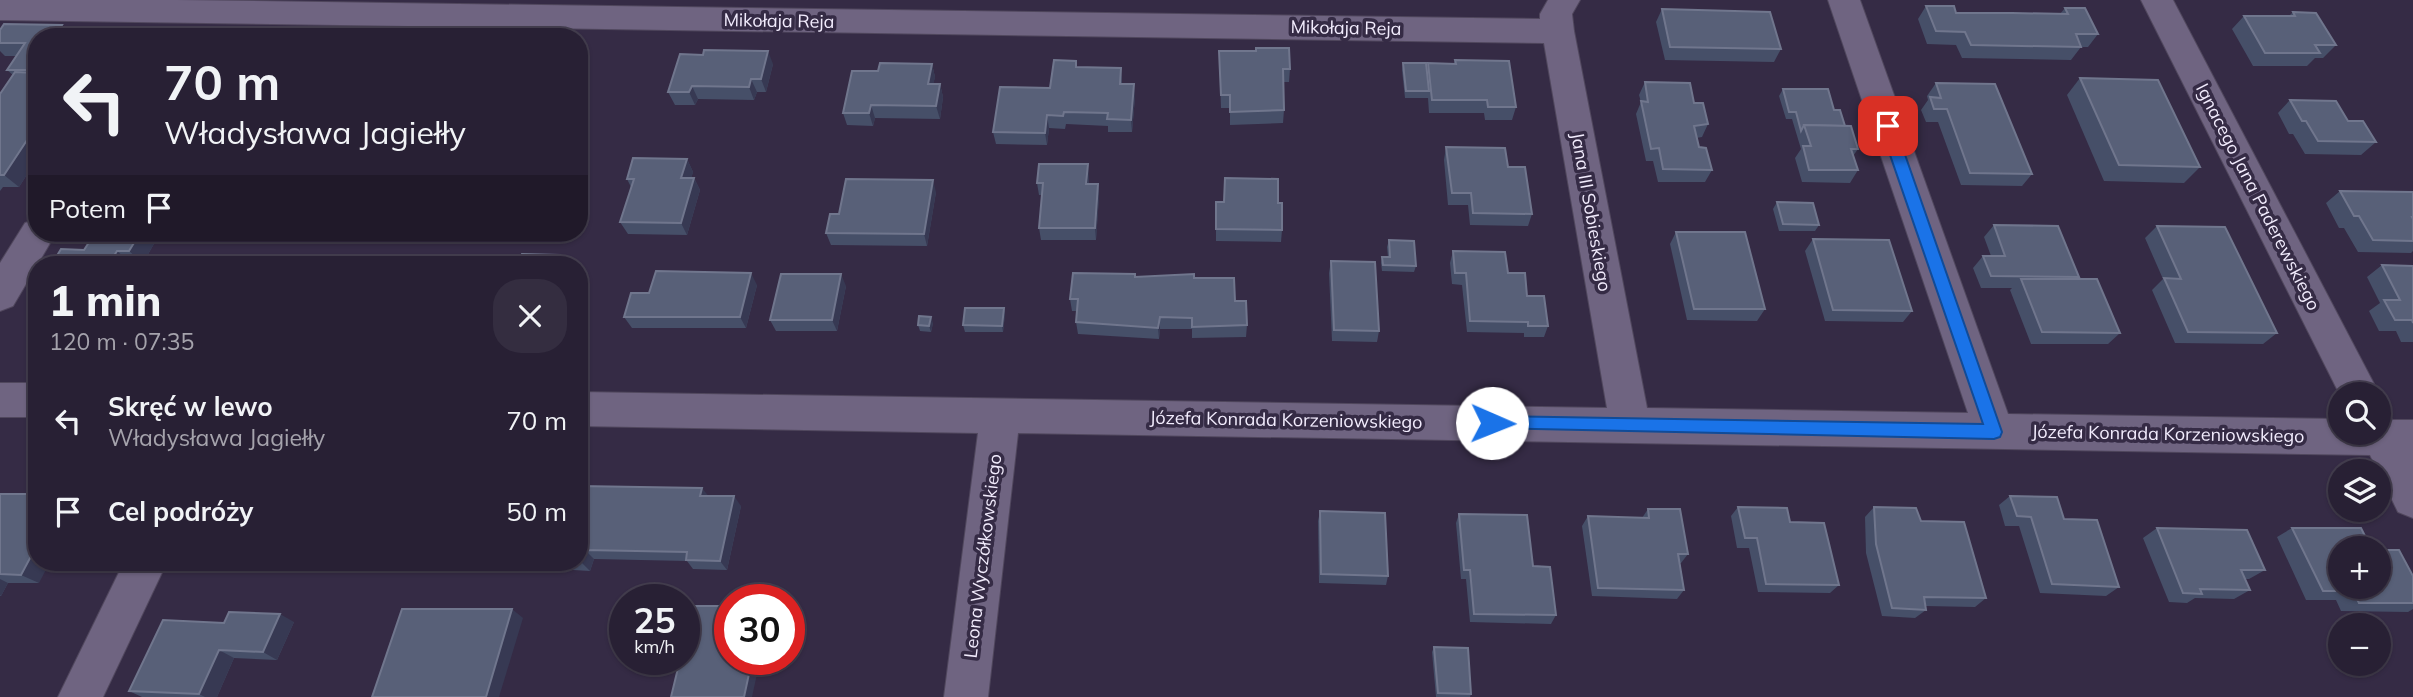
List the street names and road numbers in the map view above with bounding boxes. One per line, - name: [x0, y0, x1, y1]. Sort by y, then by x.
- street label: Mikołaja Reja: [723, 8, 835, 33]
- street label: Mikołaja Reja: [1290, 15, 1402, 40]
- street label: Ignacego Jana Paderewskiego: [2191, 79, 2326, 314]
- street label: Jana III Sobieskiego: [1566, 131, 1617, 293]
- street label: Józefa Konrada Korzeniowskiego: [1149, 406, 1423, 433]
- street label: Józefa Konrada Korzeniowskiego: [2031, 420, 2305, 447]
- street label: Leona Wyczółkowskiego: [959, 453, 1006, 659]

